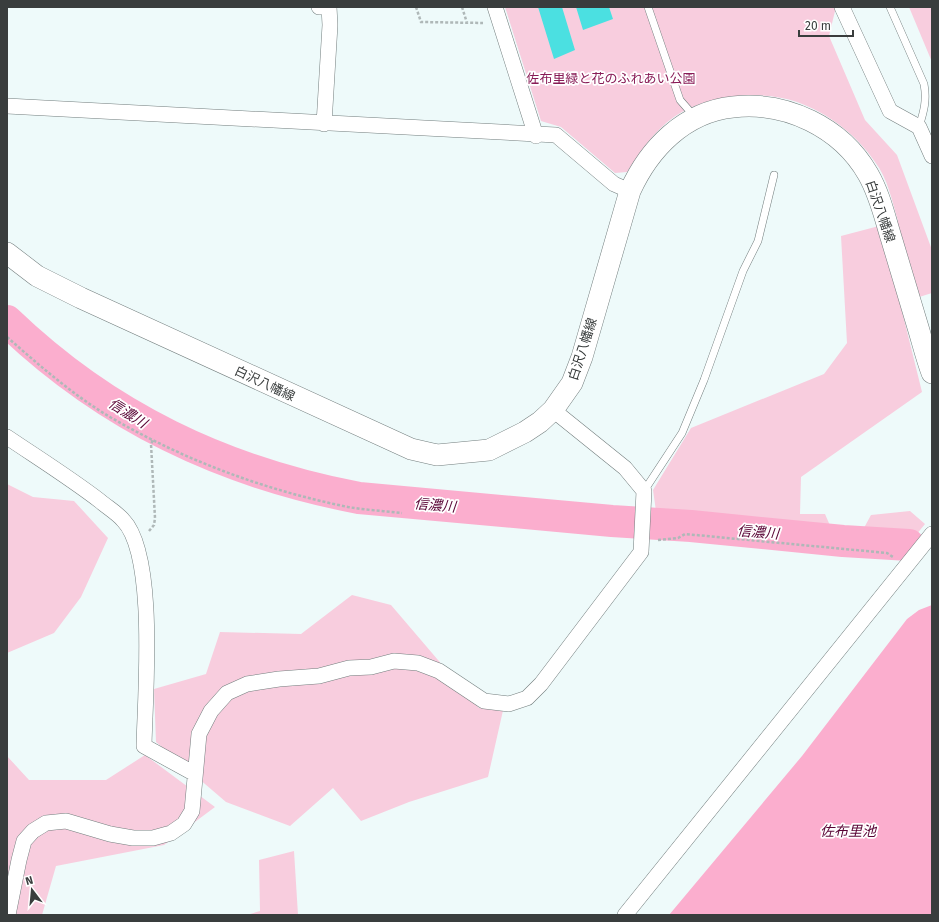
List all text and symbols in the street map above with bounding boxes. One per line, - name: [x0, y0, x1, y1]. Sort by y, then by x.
- scale bar: [799, 12, 853, 38]
- text: 20 m: [805, 19, 831, 33]
- park label: 佐布里緑と花のふれあい公園: [526, 71, 696, 86]
- street label: 白沢八幡線: [863, 178, 898, 244]
- street label: 白沢八幡線: [565, 316, 600, 382]
- street label: 白沢八幡線: [232, 363, 297, 404]
- water label: 信濃川: [105, 395, 152, 433]
- water label: 信濃川: [413, 495, 459, 516]
- water label: 信濃川: [736, 522, 782, 543]
- water label: 佐布里池: [820, 823, 878, 840]
- north arrow: [12, 870, 52, 910]
- text: N: [24, 874, 35, 888]

